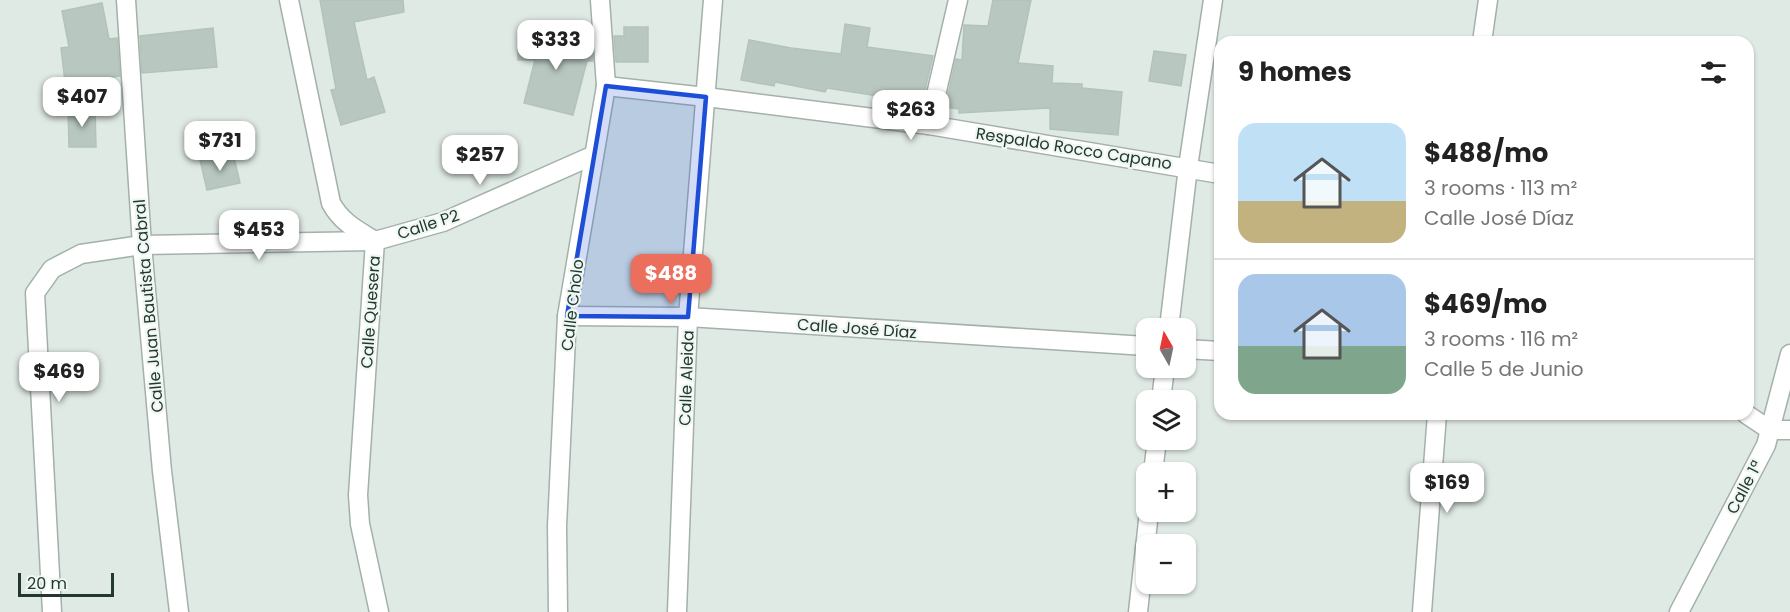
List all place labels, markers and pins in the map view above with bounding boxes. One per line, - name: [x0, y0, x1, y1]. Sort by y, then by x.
- pin: $333: [520, 20, 592, 71]
- pin: $407: [46, 77, 118, 128]
- pin: $263: [875, 90, 947, 141]
- pin: $731: [184, 121, 256, 172]
- pin: $257: [444, 135, 516, 186]
- pin: $453: [223, 210, 295, 261]
- pin: $488: [635, 254, 707, 305]
- pin: $469: [23, 352, 95, 403]
- pin: $169: [1411, 463, 1483, 514]

